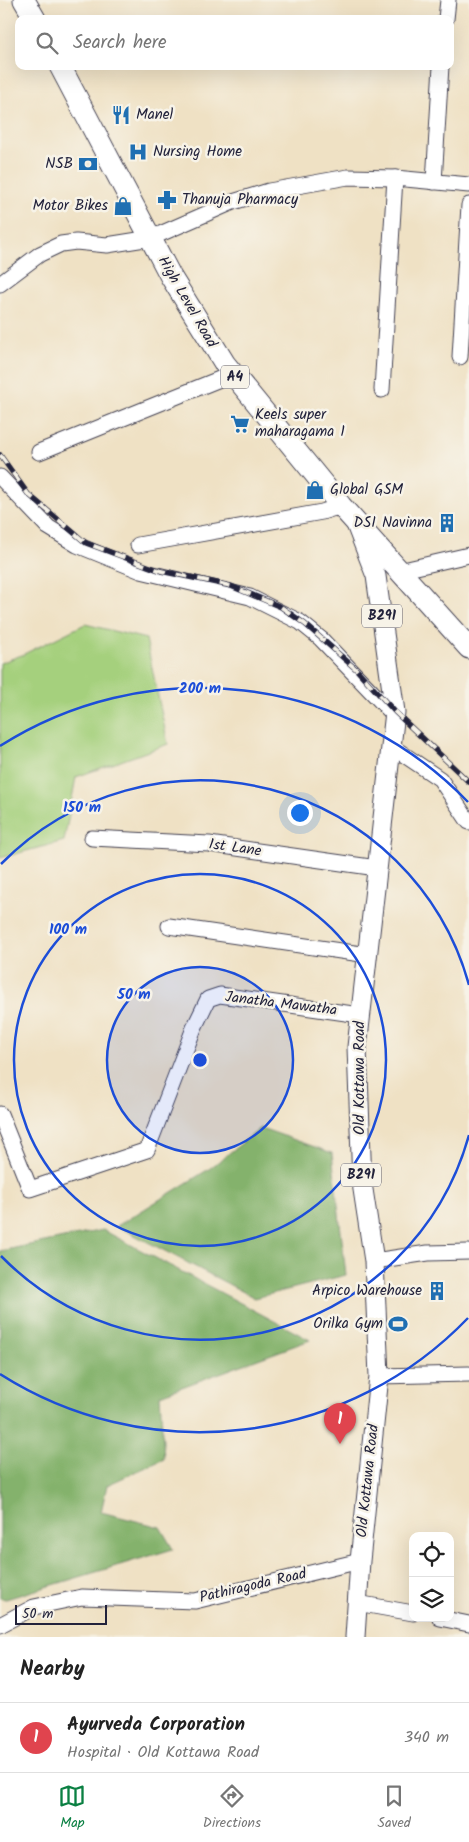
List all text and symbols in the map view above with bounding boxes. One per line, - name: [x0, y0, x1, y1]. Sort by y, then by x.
- search box: [15, 15, 454, 70]
- text: Search here: [73, 28, 167, 58]
- icon: search: [33, 29, 61, 57]
- place label: Manel: [136, 103, 174, 127]
- restaurant icon: Manel: [110, 104, 132, 126]
- place label: Nursing Home: [153, 140, 242, 164]
- hospital icon: Nursing Home: [127, 141, 149, 163]
- place label: NSB: [45, 152, 73, 176]
- bank icon: NSB: [77, 153, 99, 175]
- place label: Thanuja Pharmacy: [182, 188, 299, 212]
- pharmacy icon: Thanuja Pharmacy: [156, 189, 178, 211]
- place label: Motor Bikes: [32, 194, 109, 218]
- shop icon: Motor Bikes: [112, 195, 134, 217]
- street label: High Level Road: [151, 252, 223, 353]
- road number: A4: [221, 366, 249, 388]
- place label: Keels super maharagama 1: [255, 403, 345, 444]
- supermarket icon: Keels super maharagama 1: [229, 413, 251, 435]
- place label: Global GSM: [330, 478, 403, 502]
- shop icon: Global GSM: [304, 479, 326, 501]
- place label: DSI Navinna: [354, 511, 432, 535]
- building icon: DSI Navinna: [436, 512, 458, 534]
- road number: B291: [362, 604, 402, 628]
- text: 200 m: [179, 677, 221, 701]
- text: 150 m: [63, 796, 101, 820]
- your location: [287, 800, 313, 826]
- street label: 1st Lane: [207, 832, 263, 864]
- text: 100 m: [49, 918, 87, 942]
- text: 50 m: [116, 983, 151, 1007]
- street label: Janatha Mawatha: [224, 985, 338, 1023]
- street label: Old Kottawa Road: [348, 1021, 372, 1135]
- centre of rings: [191, 1051, 209, 1069]
- road number: B291: [341, 1164, 381, 1186]
- place label: Arpico Warehouse: [312, 1279, 422, 1303]
- building icon: Arpico Warehouse: [426, 1280, 448, 1302]
- place label: Orilka Gym: [313, 1312, 383, 1336]
- sports icon: Orilka Gym: [387, 1313, 409, 1335]
- pin: 1: [324, 1403, 356, 1444]
- street label: Old Kottawa Road: [350, 1423, 386, 1539]
- map controls: [409, 1532, 454, 1622]
- button: locate: [409, 1532, 454, 1577]
- street label: Pathiragoda Road: [197, 1562, 309, 1610]
- button: layers: [409, 1577, 454, 1622]
- scale bar: [15, 1602, 108, 1625]
- text: 50 m: [22, 1603, 53, 1625]
- text: Nearby: [20, 1653, 85, 1686]
- text: Ayurveda Corporation: [67, 1710, 245, 1740]
- text: 1: [34, 1725, 38, 1750]
- text: 340 m: [404, 1725, 449, 1750]
- text: Hospital · Old Kottawa Road: [67, 1740, 259, 1765]
- tab: Map: [58, 1782, 86, 1834]
- tab: Directions: [203, 1782, 261, 1834]
- tab: Saved: [377, 1782, 411, 1834]

